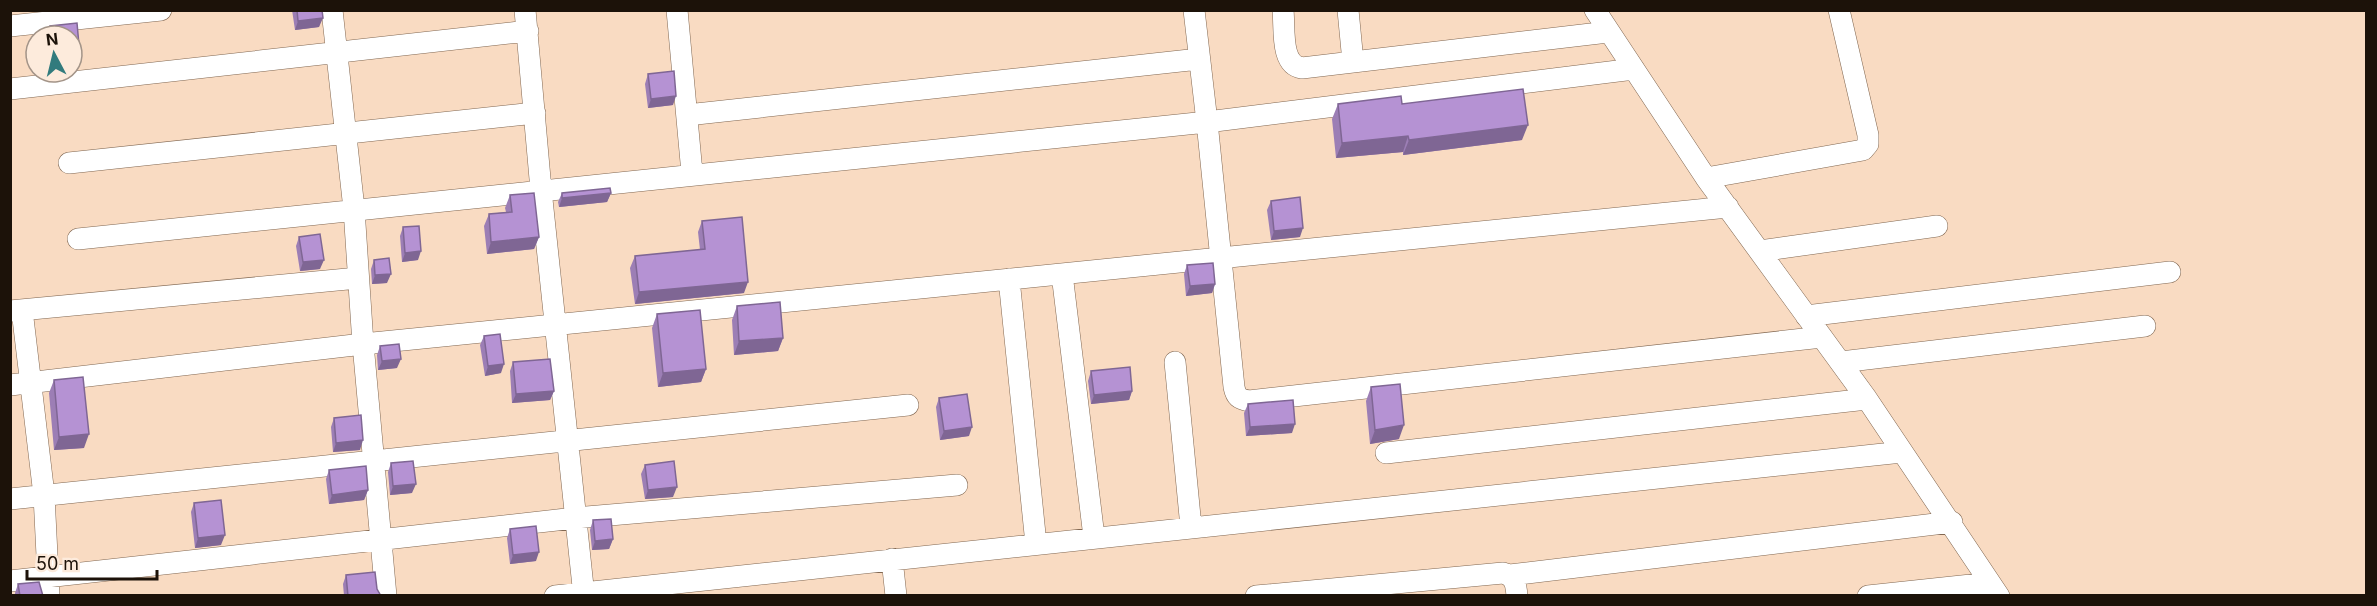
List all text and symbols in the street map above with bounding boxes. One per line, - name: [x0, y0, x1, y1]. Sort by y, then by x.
- north arrow: [24, 24, 84, 84]
- text: N: [45, 28, 59, 50]
- scale bar: [27, 543, 158, 581]
- text: 50 m: [36, 553, 79, 574]

